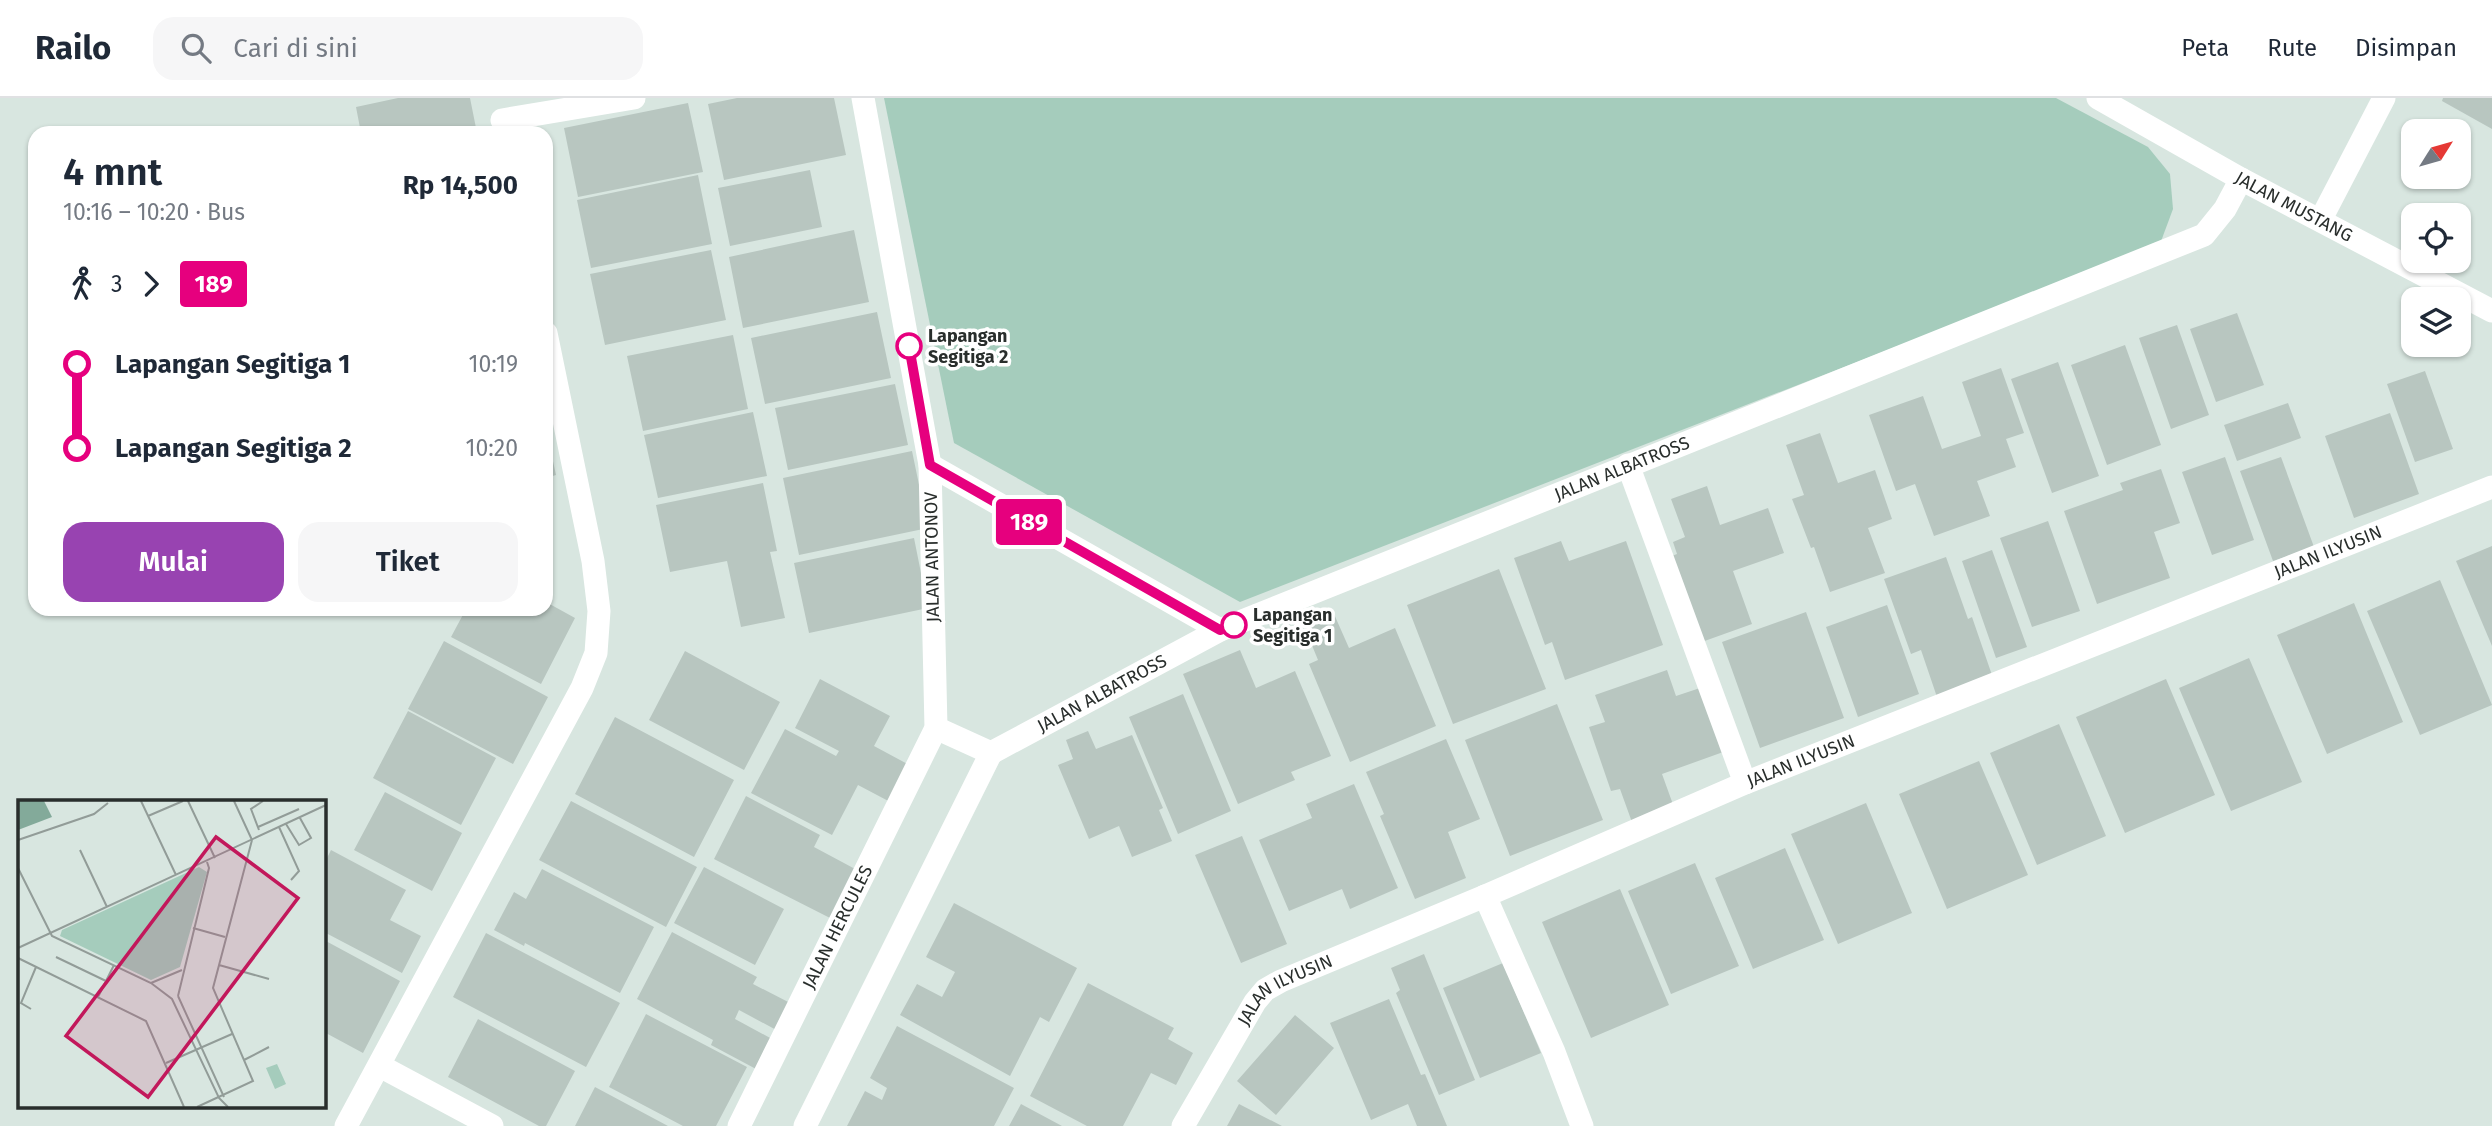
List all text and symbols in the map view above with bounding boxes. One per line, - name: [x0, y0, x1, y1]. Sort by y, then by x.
- search box: [153, 17, 643, 80]
- text: Railo: [35, 28, 111, 68]
- icon: search: [177, 29, 215, 67]
- text: Cari di sini: [233, 33, 358, 64]
- text: Peta: [2181, 34, 2229, 62]
- text: Rute: [2267, 34, 2317, 62]
- text: Disimpan: [2355, 34, 2457, 62]
- north arrow: [2401, 119, 2471, 189]
- map controls: [2401, 119, 2471, 357]
- text: 4 mnt: [63, 149, 162, 195]
- street label: JALAN MUSTANG: [2231, 167, 2356, 247]
- text: Rp 14,500: [403, 170, 518, 201]
- text: 10:16 – 10:20 · Bus: [63, 198, 245, 226]
- button: locate: [2401, 203, 2471, 273]
- icon: walk: [63, 265, 101, 303]
- icon: forward: [132, 265, 170, 303]
- text: 3: [111, 270, 122, 298]
- text: 189: [194, 270, 233, 298]
- button: layers: [2401, 287, 2471, 357]
- place label: Lapangan Segitiga 2: [928, 325, 1008, 368]
- marker: Lapangan Segitiga 2: [896, 333, 922, 359]
- text: Lapangan Segitiga 1: [115, 349, 350, 380]
- text: 10:19: [469, 350, 518, 378]
- street label: JALAN ALBATROSS: [1551, 432, 1693, 506]
- text: Lapangan Segitiga 2: [115, 433, 352, 464]
- text: 10:20: [465, 434, 518, 462]
- street label: JALAN ANTONOV: [920, 492, 944, 622]
- line badge: 189: [989, 499, 1069, 545]
- text: 189: [1010, 508, 1048, 536]
- street label: JALAN ILYUSIN: [2271, 521, 2385, 583]
- button: Mulai: [63, 522, 284, 602]
- button: Tiket: [298, 522, 518, 602]
- place label: Lapangan Segitiga 1: [1253, 604, 1333, 647]
- marker: Lapangan Segitiga 1: [1221, 612, 1247, 638]
- street label: JALAN ALBATROSS: [1033, 650, 1171, 737]
- street label: JALAN ILYUSIN: [1744, 730, 1858, 792]
- inset map: [18, 800, 326, 1108]
- street label: JALAN HERCULES: [798, 862, 877, 992]
- street label: JALAN ILYUSIN: [1233, 950, 1336, 1029]

